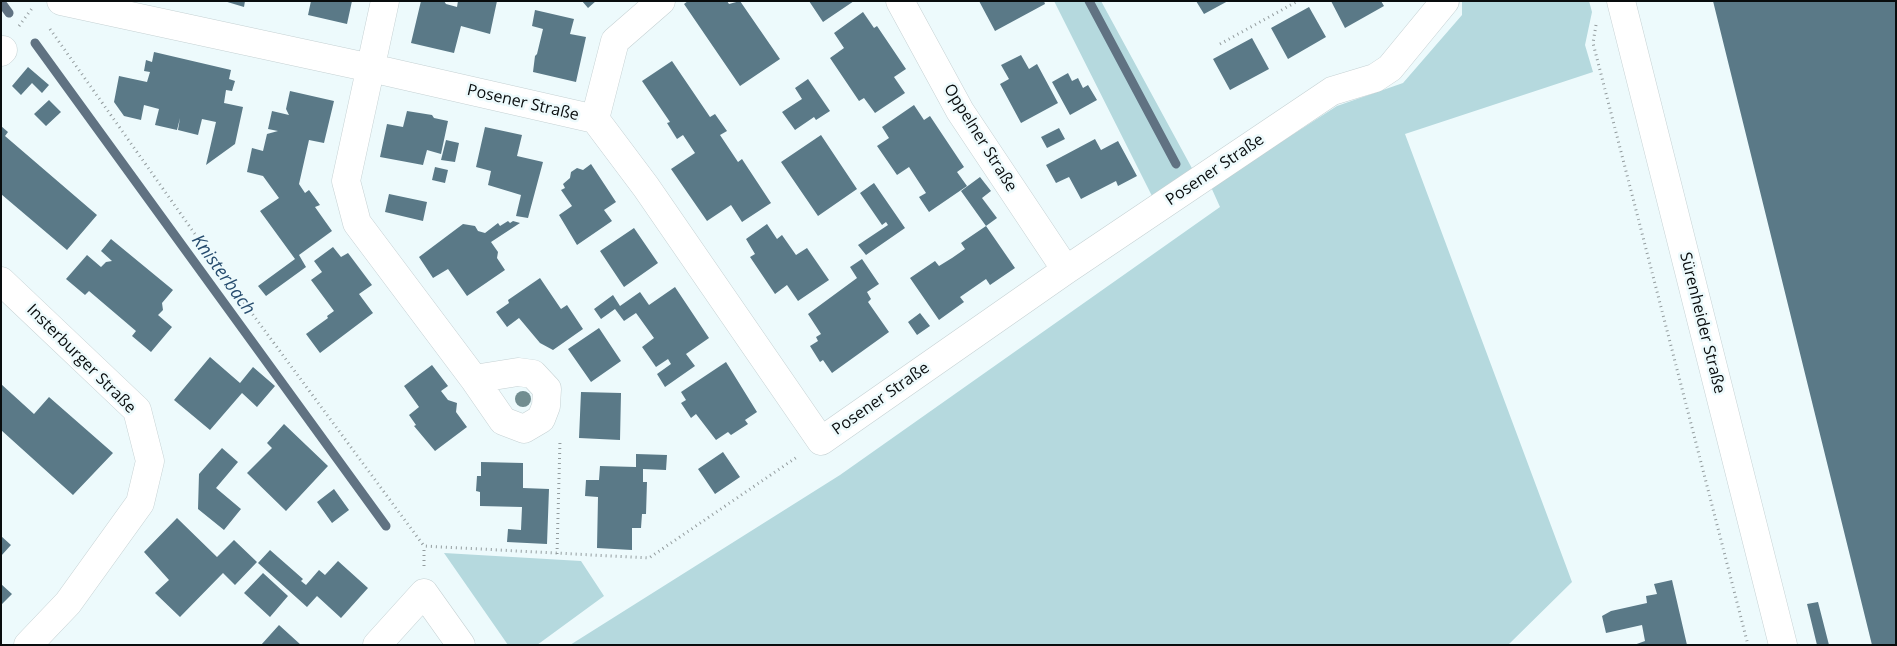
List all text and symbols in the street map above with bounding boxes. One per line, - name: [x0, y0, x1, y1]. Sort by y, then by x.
- street label: Posener Straße: [465, 81, 581, 125]
- street label: Oppelner Straße: [939, 81, 1021, 195]
- street label: Posener Straße: [1162, 130, 1268, 210]
- water label: Knisterbach: [187, 231, 259, 319]
- street label: Sürenheider Straße: [1675, 250, 1729, 396]
- street label: Insterburger Straße: [22, 300, 140, 418]
- street label: Posener Straße: [829, 358, 933, 440]

